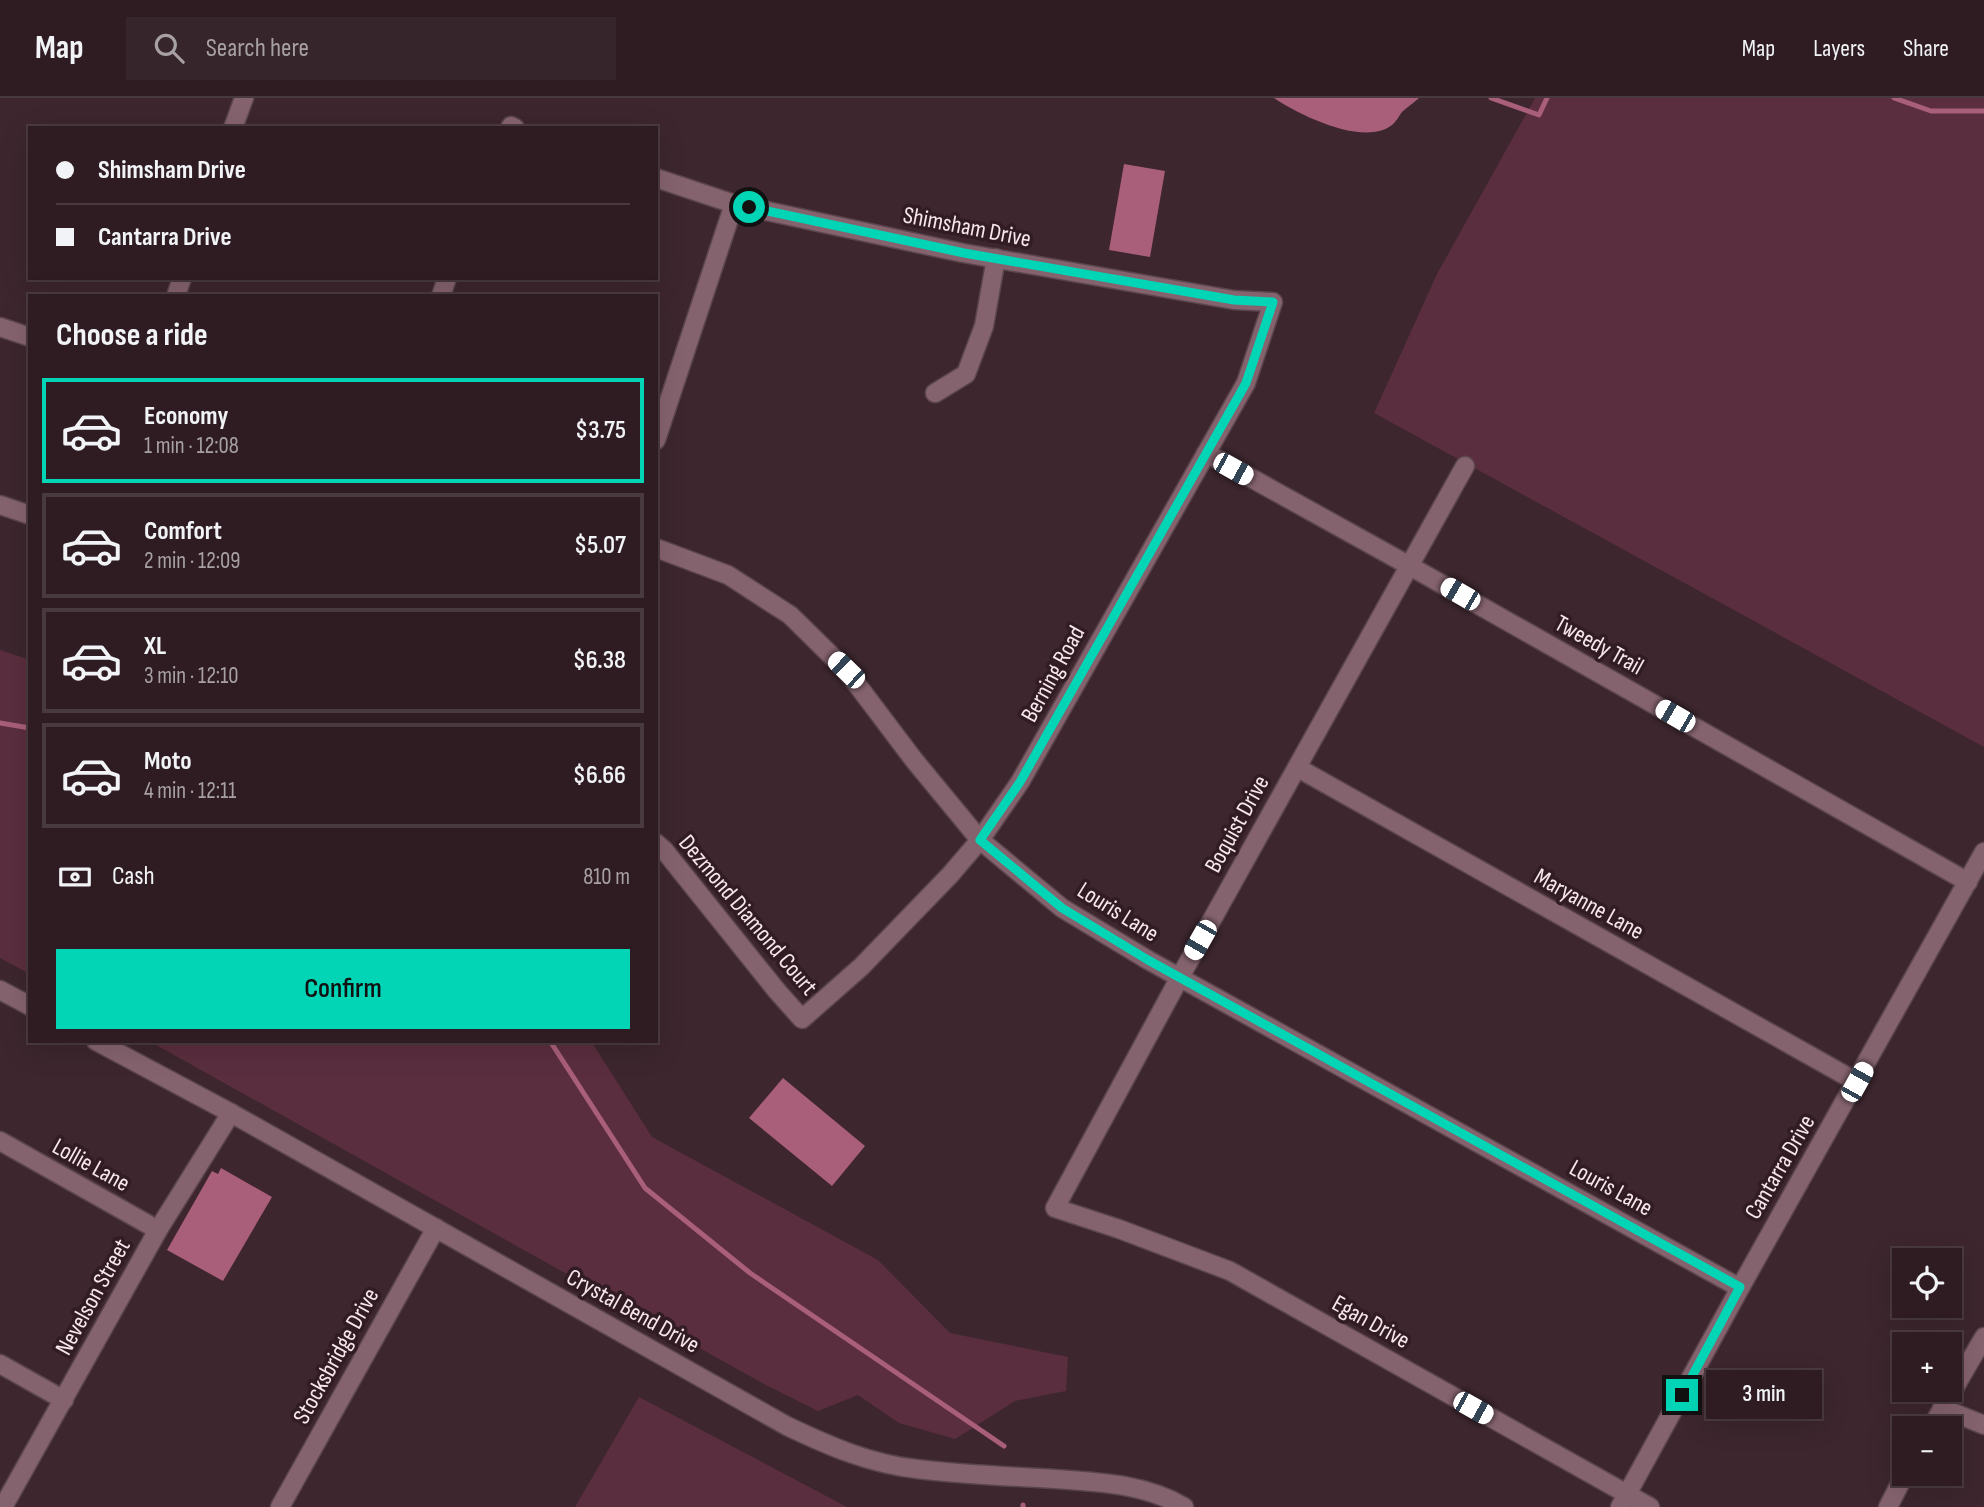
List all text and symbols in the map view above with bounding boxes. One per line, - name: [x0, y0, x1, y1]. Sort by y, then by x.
- search box: [126, 17, 616, 80]
- text: Map: [35, 28, 84, 68]
- icon: search: [150, 29, 188, 67]
- text: Search here: [206, 33, 309, 64]
- text: Map: [1742, 34, 1775, 63]
- text: Layers: [1813, 34, 1865, 63]
- text: Share: [1903, 34, 1949, 63]
- text: Shimsham Drive: [98, 155, 246, 186]
- route start: [733, 191, 765, 223]
- street label: Shimsham Drive: [901, 200, 1033, 254]
- text: Cantarra Drive: [98, 222, 232, 253]
- text: Choose a ride: [56, 316, 208, 355]
- icon: car: [60, 399, 123, 462]
- text: Economy: [144, 401, 228, 432]
- text: $3.75: [575, 415, 626, 446]
- text: 1 min · 12:08: [144, 432, 239, 460]
- car: [1210, 450, 1257, 488]
- icon: car: [60, 514, 123, 577]
- text: Comfort: [144, 516, 222, 547]
- text: $5.07: [574, 530, 626, 561]
- text: 2 min · 12:09: [144, 547, 240, 575]
- car: [1437, 574, 1484, 614]
- street label: Tweedy Trail: [1550, 609, 1648, 681]
- street label: Berning Road: [1015, 621, 1091, 727]
- icon: car: [60, 629, 123, 692]
- text: XL: [144, 631, 166, 662]
- text: $6.38: [573, 645, 626, 676]
- car: [824, 648, 869, 692]
- text: 3 min · 12:10: [144, 662, 239, 690]
- car: [1652, 696, 1699, 736]
- icon: car: [60, 744, 123, 807]
- text: Moto: [144, 746, 192, 777]
- text: $6.66: [573, 760, 626, 791]
- street label: Boquist Drive: [1198, 770, 1276, 878]
- text: 4 min · 12:11: [144, 777, 236, 805]
- street label: Dezmond Diamond Court: [672, 829, 824, 1001]
- icon: cash: [56, 858, 94, 896]
- text: Cash: [112, 861, 155, 892]
- street label: Maryanne Lane: [1529, 862, 1649, 946]
- text: 810 m: [583, 863, 630, 891]
- street label: Louris Lane: [1072, 876, 1164, 948]
- car: [1181, 917, 1220, 963]
- button: Confirm: [56, 949, 630, 1029]
- car: [1838, 1059, 1877, 1105]
- street label: Cantarra Drive: [1739, 1110, 1821, 1224]
- street label: Lollie Lane: [47, 1132, 135, 1198]
- street label: Louris Lane: [1564, 1153, 1658, 1223]
- street label: Nevelson Street: [49, 1234, 137, 1360]
- map controls: [1892, 1248, 1962, 1486]
- button: locate: [1892, 1248, 1962, 1318]
- street label: Crystal Bend Drive: [561, 1263, 705, 1359]
- street label: Stocksbridge Drive: [287, 1283, 385, 1429]
- street label: Egan Drive: [1327, 1289, 1415, 1355]
- button: +: [1892, 1332, 1962, 1402]
- callout: 3 min: [1706, 1370, 1822, 1420]
- route end: [1666, 1379, 1698, 1411]
- text: 3 min: [1742, 1380, 1786, 1408]
- car: [1450, 1389, 1497, 1427]
- button: −: [1892, 1416, 1962, 1486]

